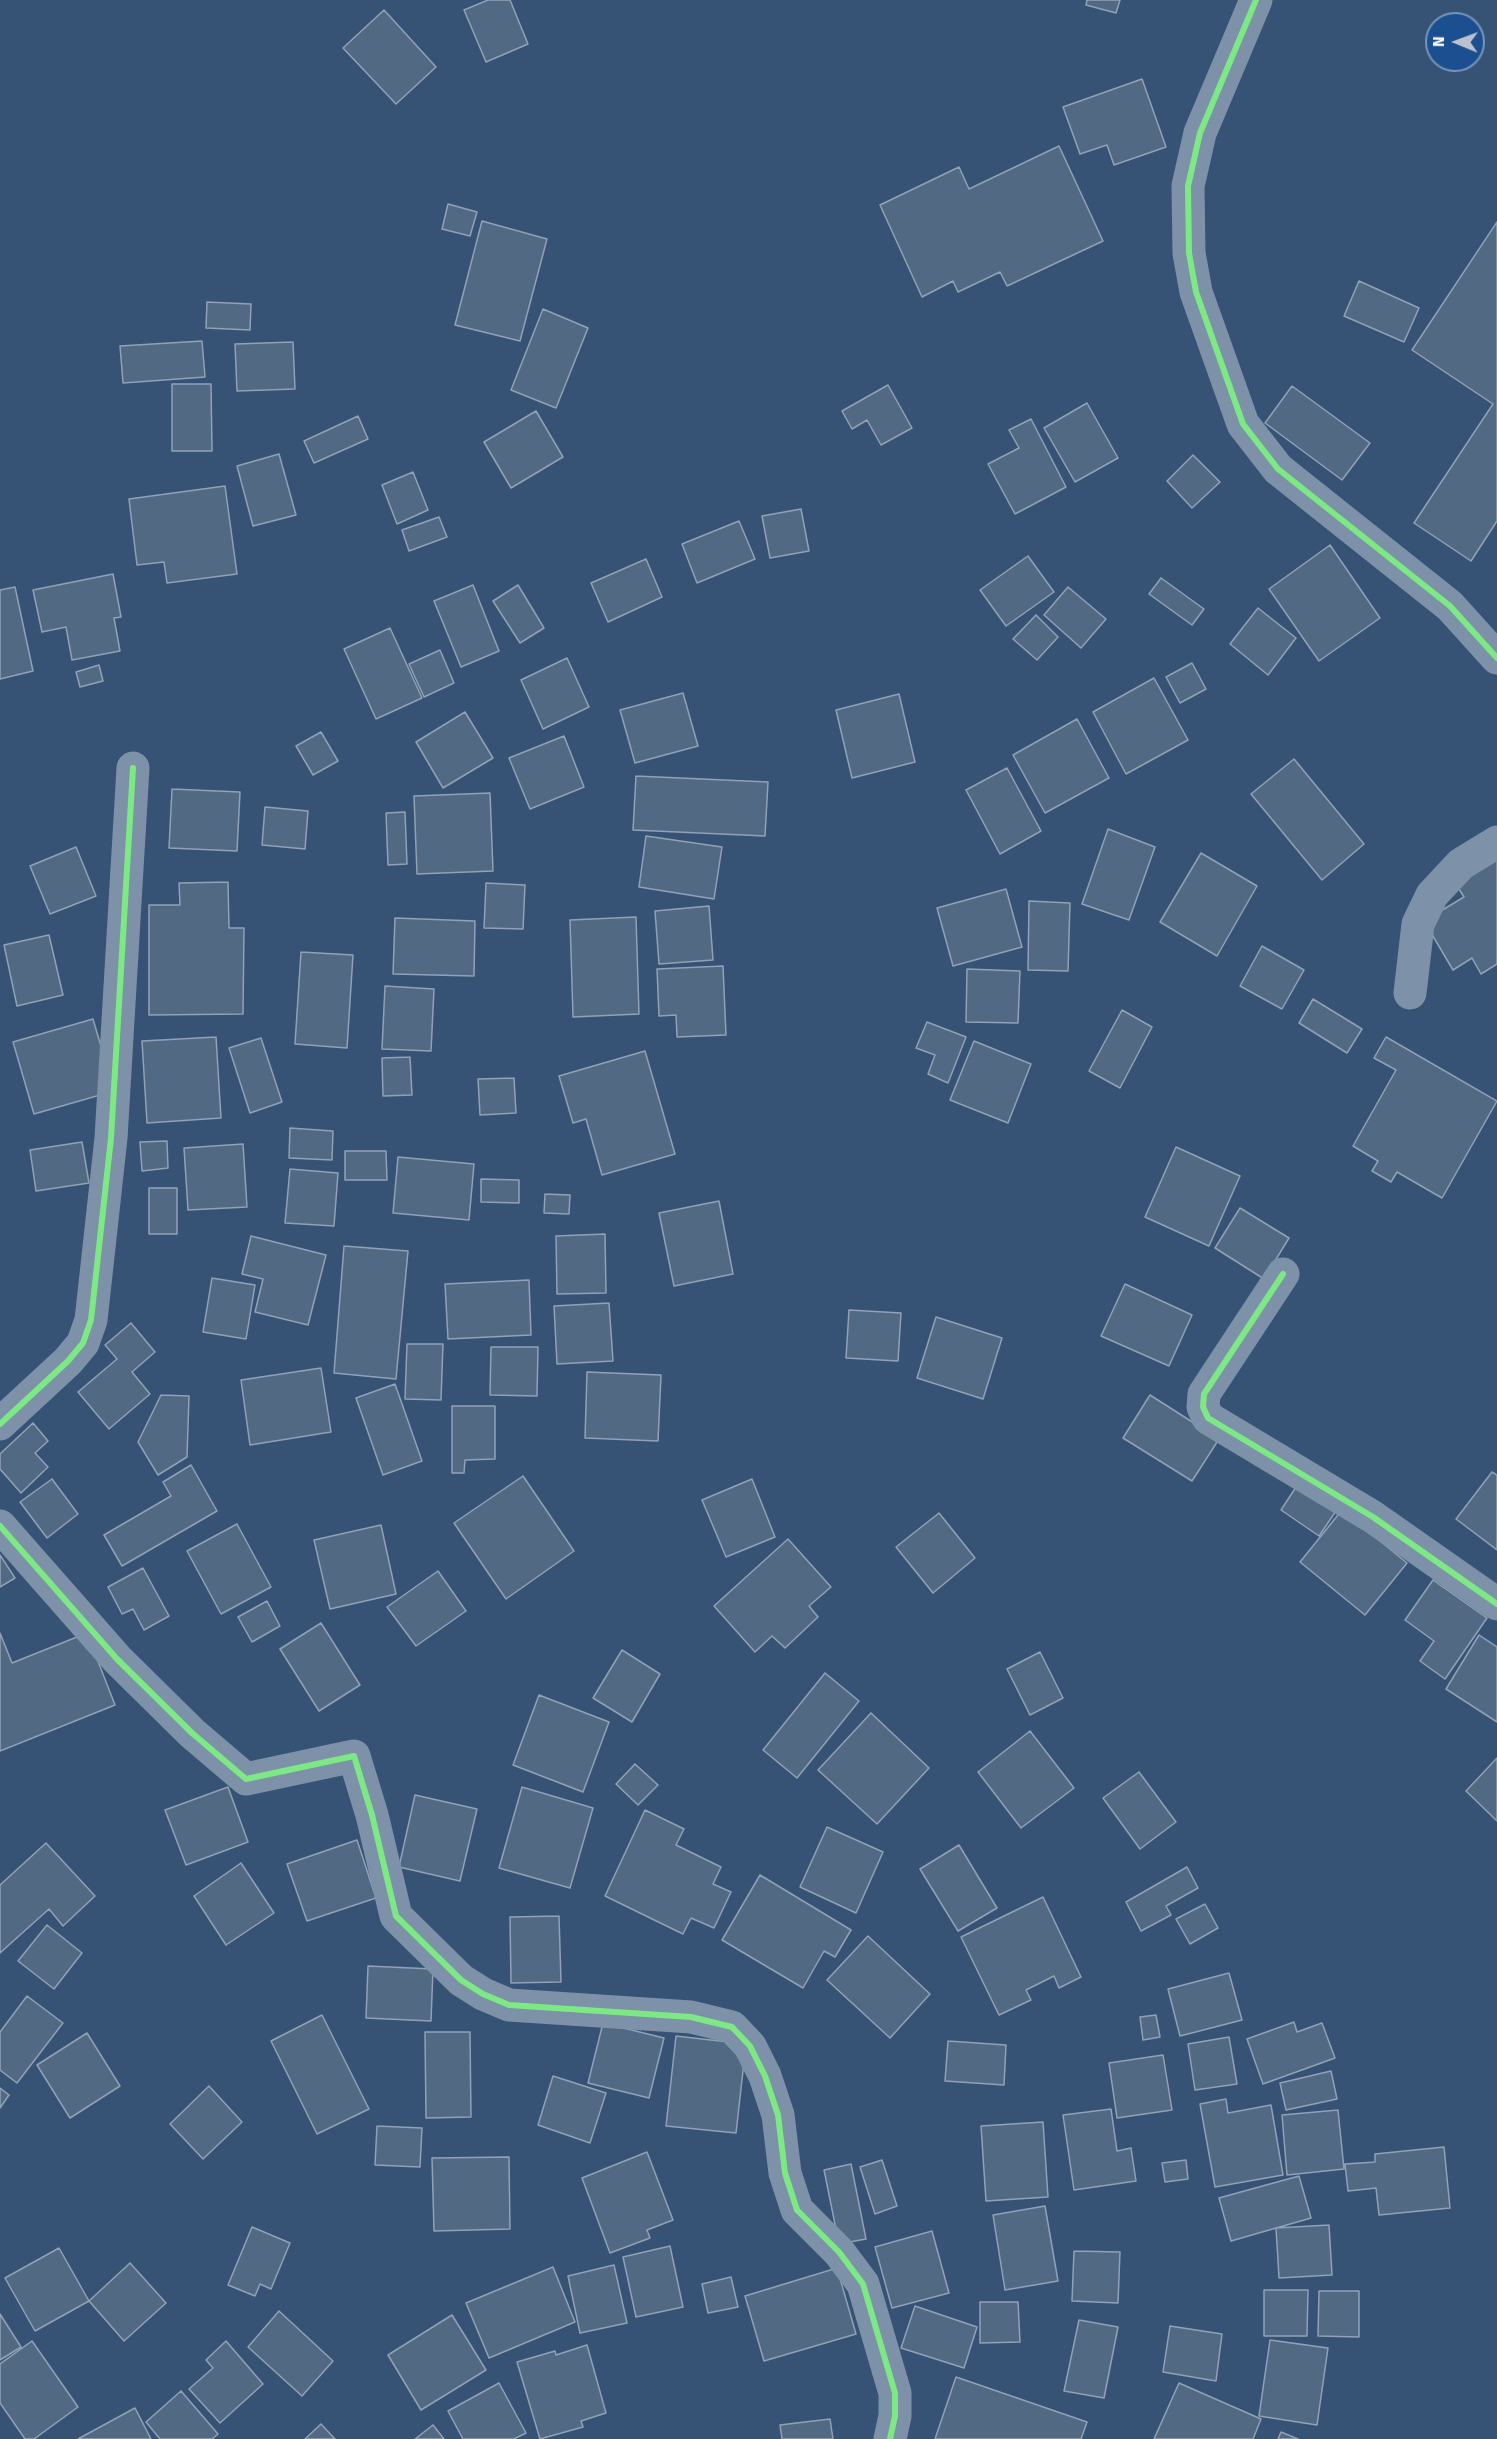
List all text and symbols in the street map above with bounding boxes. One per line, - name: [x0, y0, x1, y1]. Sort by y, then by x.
- north arrow: [1425, 12, 1485, 72]
- text: N: [1429, 36, 1448, 47]

